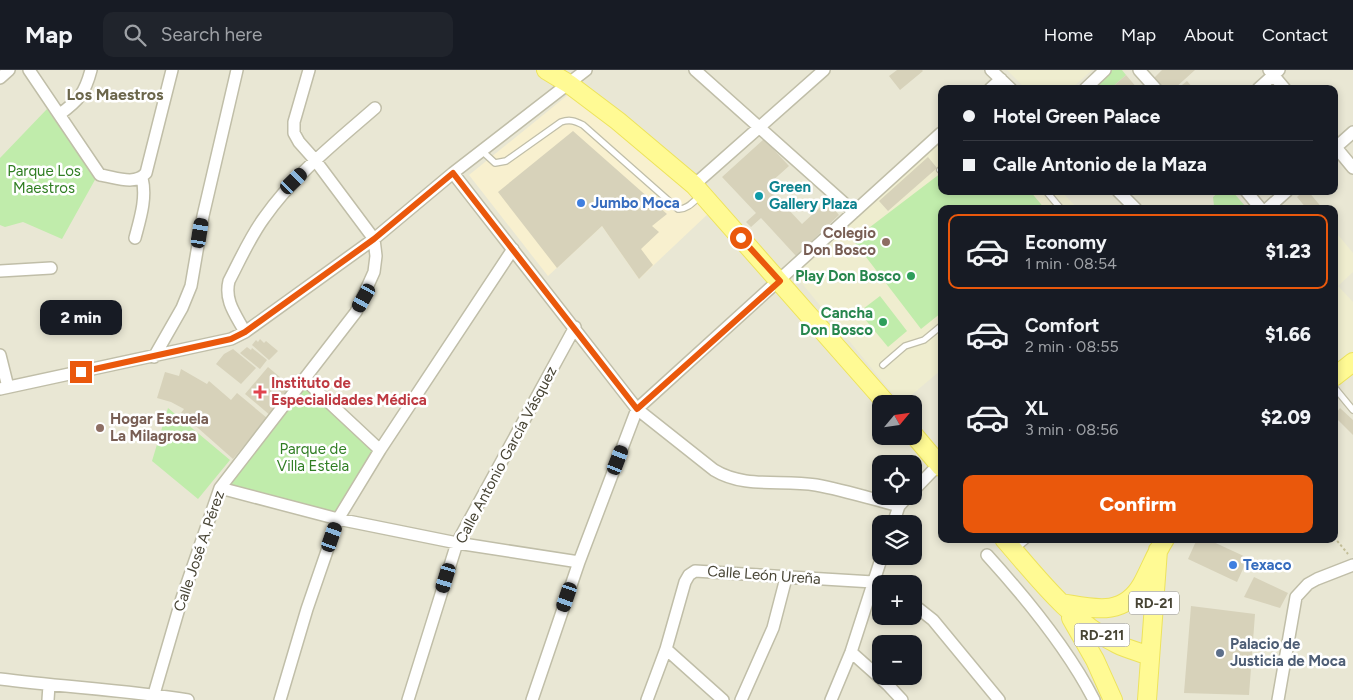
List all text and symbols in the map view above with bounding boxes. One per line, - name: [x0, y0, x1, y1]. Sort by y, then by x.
- search box: [103, 12, 453, 57]
- text: Map: [25, 20, 73, 49]
- icon: search: [121, 21, 149, 49]
- text: Search here: [161, 23, 262, 46]
- text: Home: [1044, 24, 1093, 46]
- text: Map: [1121, 24, 1156, 46]
- text: About: [1184, 24, 1234, 46]
- text: Contact: [1262, 24, 1328, 46]
- district label: Los Maestros: [67, 85, 164, 104]
- text: Hotel Green Palace: [993, 105, 1160, 128]
- text: Calle Antonio de la Maza: [993, 153, 1207, 176]
- park label: Parque Los Maestros: [7, 162, 81, 197]
- car: [277, 165, 310, 197]
- place label: Green Gallery Plaza: [769, 178, 858, 213]
- marker: Green Gallery Plaza: [753, 190, 765, 202]
- place label: Jumbo Moca: [591, 194, 680, 212]
- marker: Jumbo Moca: [575, 197, 587, 209]
- car: [190, 217, 209, 249]
- place label: Colegio Don Bosco: [803, 224, 876, 259]
- route start: [730, 227, 752, 249]
- icon: car: [965, 229, 1010, 274]
- text: Economy: [1025, 231, 1107, 254]
- marker: Colegio Don Bosco: [880, 236, 892, 248]
- text: $1.23: [1266, 240, 1311, 263]
- text: 1 min · 08:54: [1025, 254, 1117, 273]
- place label: Play Don Bosco: [795, 267, 901, 285]
- marker: Play Don Bosco: [905, 270, 917, 282]
- car: [350, 281, 377, 315]
- callout: 2 min: [40, 300, 122, 334]
- place label: Cancha Don Bosco: [800, 304, 873, 339]
- text: 2 min: [61, 308, 101, 327]
- icon: car: [965, 312, 1010, 357]
- text: Comfort: [1025, 314, 1100, 337]
- marker: Cancha Don Bosco: [877, 316, 889, 328]
- text: $1.66: [1265, 323, 1311, 346]
- text: 2 min · 08:55: [1025, 337, 1119, 356]
- route end: [70, 361, 92, 383]
- street label: Calle Antonio García Vásquez: [452, 363, 560, 547]
- place label: Instituto de Especialidades Médica: [271, 374, 427, 409]
- marker: Instituto de Especialidades Médica: [253, 385, 267, 399]
- north arrow: [872, 395, 922, 445]
- map controls: [872, 395, 922, 685]
- icon: car: [965, 395, 1010, 440]
- text: XL: [1025, 397, 1048, 420]
- text: $2.09: [1261, 406, 1311, 429]
- place label: Hogar Escuela La Milagrosa: [110, 410, 209, 445]
- text: 3 min · 08:56: [1025, 420, 1118, 439]
- marker: Hogar Escuela La Milagrosa: [94, 422, 106, 434]
- park label: Parque de Villa Estela: [277, 440, 349, 475]
- car: [605, 443, 630, 477]
- button: locate: [872, 455, 922, 505]
- button: Confirm: [963, 475, 1313, 533]
- street label: Calle José A. Pérez: [170, 488, 228, 614]
- button: layers: [872, 515, 922, 565]
- car: [320, 520, 343, 554]
- place label: Texaco: [1243, 556, 1292, 574]
- marker: Texaco: [1227, 559, 1239, 571]
- car: [434, 561, 457, 595]
- street label: Calle León Ureña: [707, 562, 821, 588]
- button: +: [872, 575, 922, 625]
- car: [555, 580, 578, 614]
- road number: RD-21: [1129, 592, 1179, 614]
- road number: RD-211: [1074, 624, 1130, 646]
- button: −: [872, 635, 922, 685]
- place label: Palacio de Justicia de Moca: [1230, 635, 1346, 670]
- marker: Palacio de Justicia de Moca: [1214, 647, 1226, 659]

